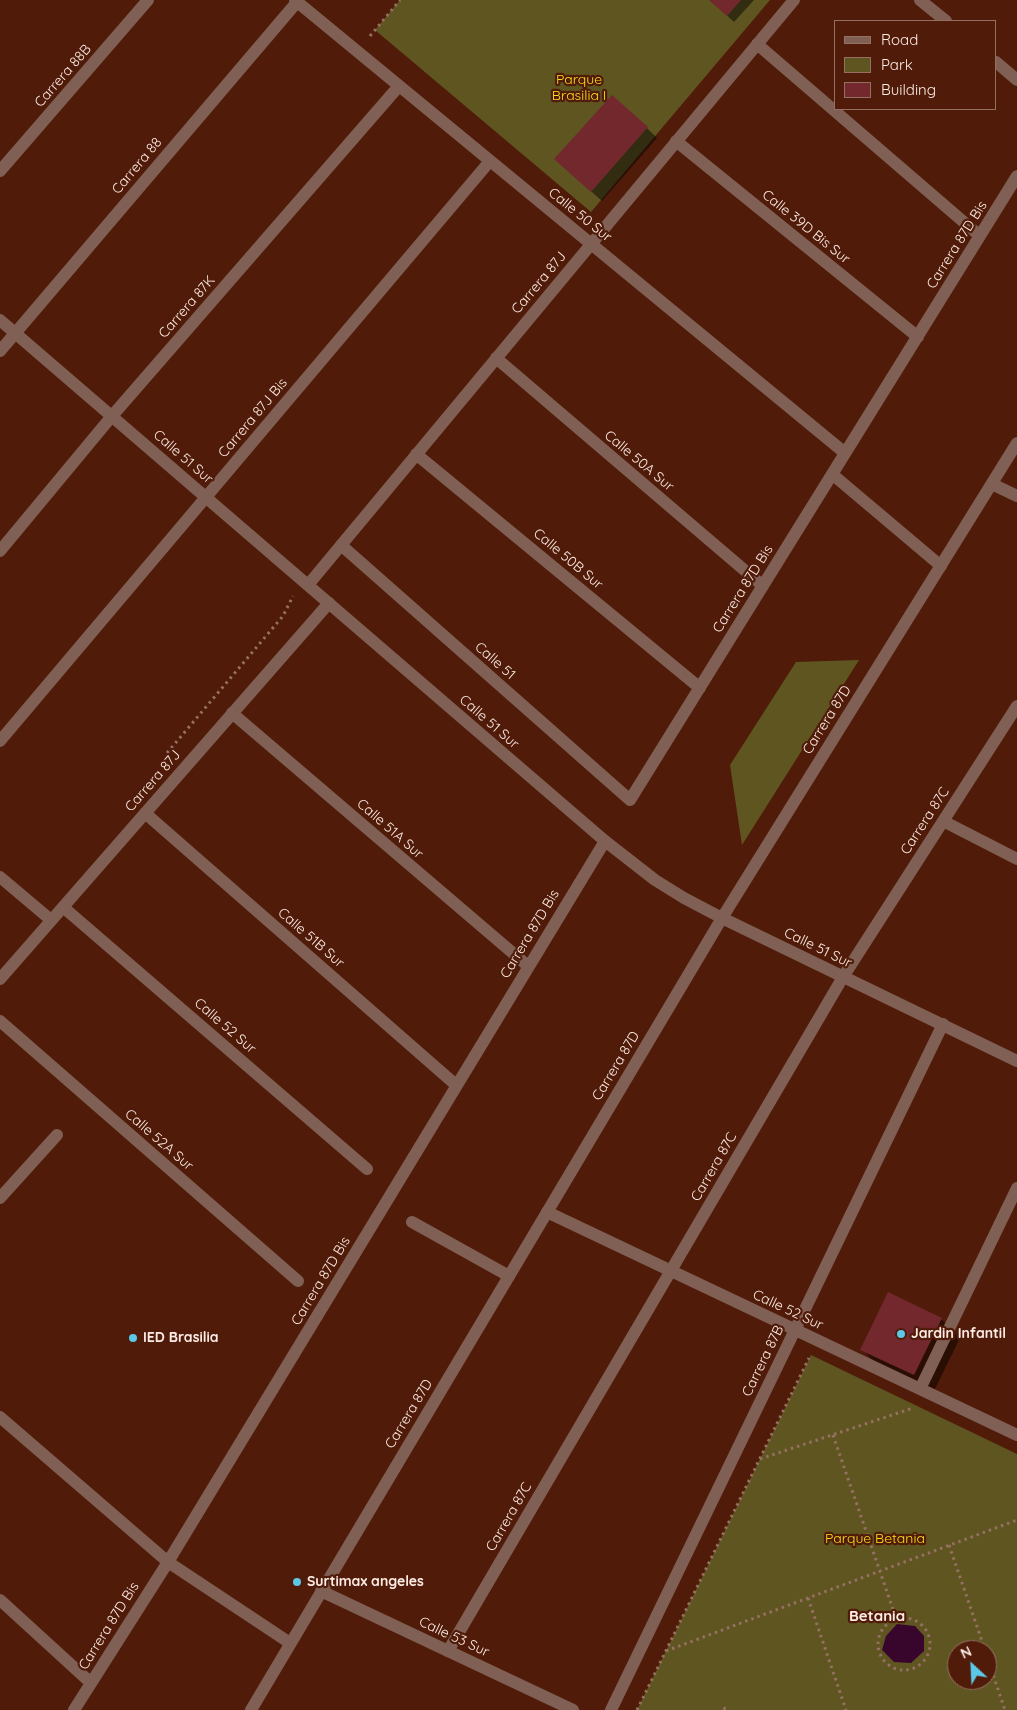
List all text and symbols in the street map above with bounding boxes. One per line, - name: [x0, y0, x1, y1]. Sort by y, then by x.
- legend: [834, 20, 997, 110]
- text: Road: [881, 30, 918, 49]
- street label: Carrera 88B: [31, 41, 95, 111]
- text: Park: [881, 55, 913, 74]
- park label: Parque Brasilia I: [552, 72, 606, 104]
- text: Building: [881, 80, 936, 99]
- street label: Carrera 88: [108, 134, 166, 198]
- street label: Calle 50 Sur: [545, 184, 615, 246]
- street label: Calle 39D Bis Sur: [759, 186, 853, 268]
- street label: Carrera 87D Bis: [923, 198, 991, 292]
- street label: Carrera 87J: [508, 249, 570, 317]
- street label: Carrera 87K: [155, 272, 219, 342]
- street label: Carrera 87J Bis: [215, 375, 291, 461]
- street label: Calle 51 Sur: [150, 427, 216, 487]
- street label: Calle 50A Sur: [601, 427, 677, 495]
- street label: Calle 50B Sur: [530, 525, 606, 593]
- street label: Carrera 87D Bis: [709, 542, 777, 636]
- street label: Calle 51: [471, 639, 519, 683]
- street label: Carrera 87D: [799, 683, 855, 757]
- street label: Calle 51 Sur: [456, 692, 522, 752]
- street label: Carrera 87J: [122, 747, 184, 815]
- street label: Carrera 87C: [897, 784, 953, 858]
- street label: Calle 51A Sur: [353, 796, 427, 862]
- street label: Carrera 87D Bis: [497, 887, 563, 981]
- street label: Calle 51B Sur: [274, 905, 348, 971]
- street label: Calle 51 Sur: [781, 924, 855, 972]
- street label: Calle 52 Sur: [191, 995, 259, 1057]
- street label: Carrera 87D: [589, 1028, 643, 1104]
- street label: Calle 52A Sur: [121, 1106, 197, 1174]
- street label: Carrera 87C: [688, 1130, 740, 1204]
- street label: Carrera 87D Bis: [288, 1234, 354, 1328]
- street label: Calle 52 Sur: [750, 1286, 826, 1334]
- street label: Carrera 87B: [739, 1323, 787, 1399]
- place label: Jardin Infantil: [911, 1326, 1006, 1342]
- marker: Jardin Infantil: [895, 1328, 907, 1340]
- place label: IED Brasilia: [143, 1330, 219, 1346]
- marker: IED Brasilia: [127, 1332, 139, 1344]
- street label: Carrera 87D: [382, 1376, 436, 1452]
- street label: Carrera 87C: [483, 1480, 535, 1554]
- park label: Parque Betania: [825, 1531, 925, 1547]
- place label: Surtimax angeles: [307, 1574, 424, 1590]
- marker: Surtimax angeles: [291, 1576, 303, 1588]
- street label: Carrera 87D Bis: [75, 1579, 143, 1673]
- district label: Betania: [849, 1607, 905, 1625]
- street label: Calle 53 Sur: [416, 1613, 492, 1661]
- north arrow: [947, 1640, 997, 1690]
- text: N: [958, 1642, 975, 1663]

